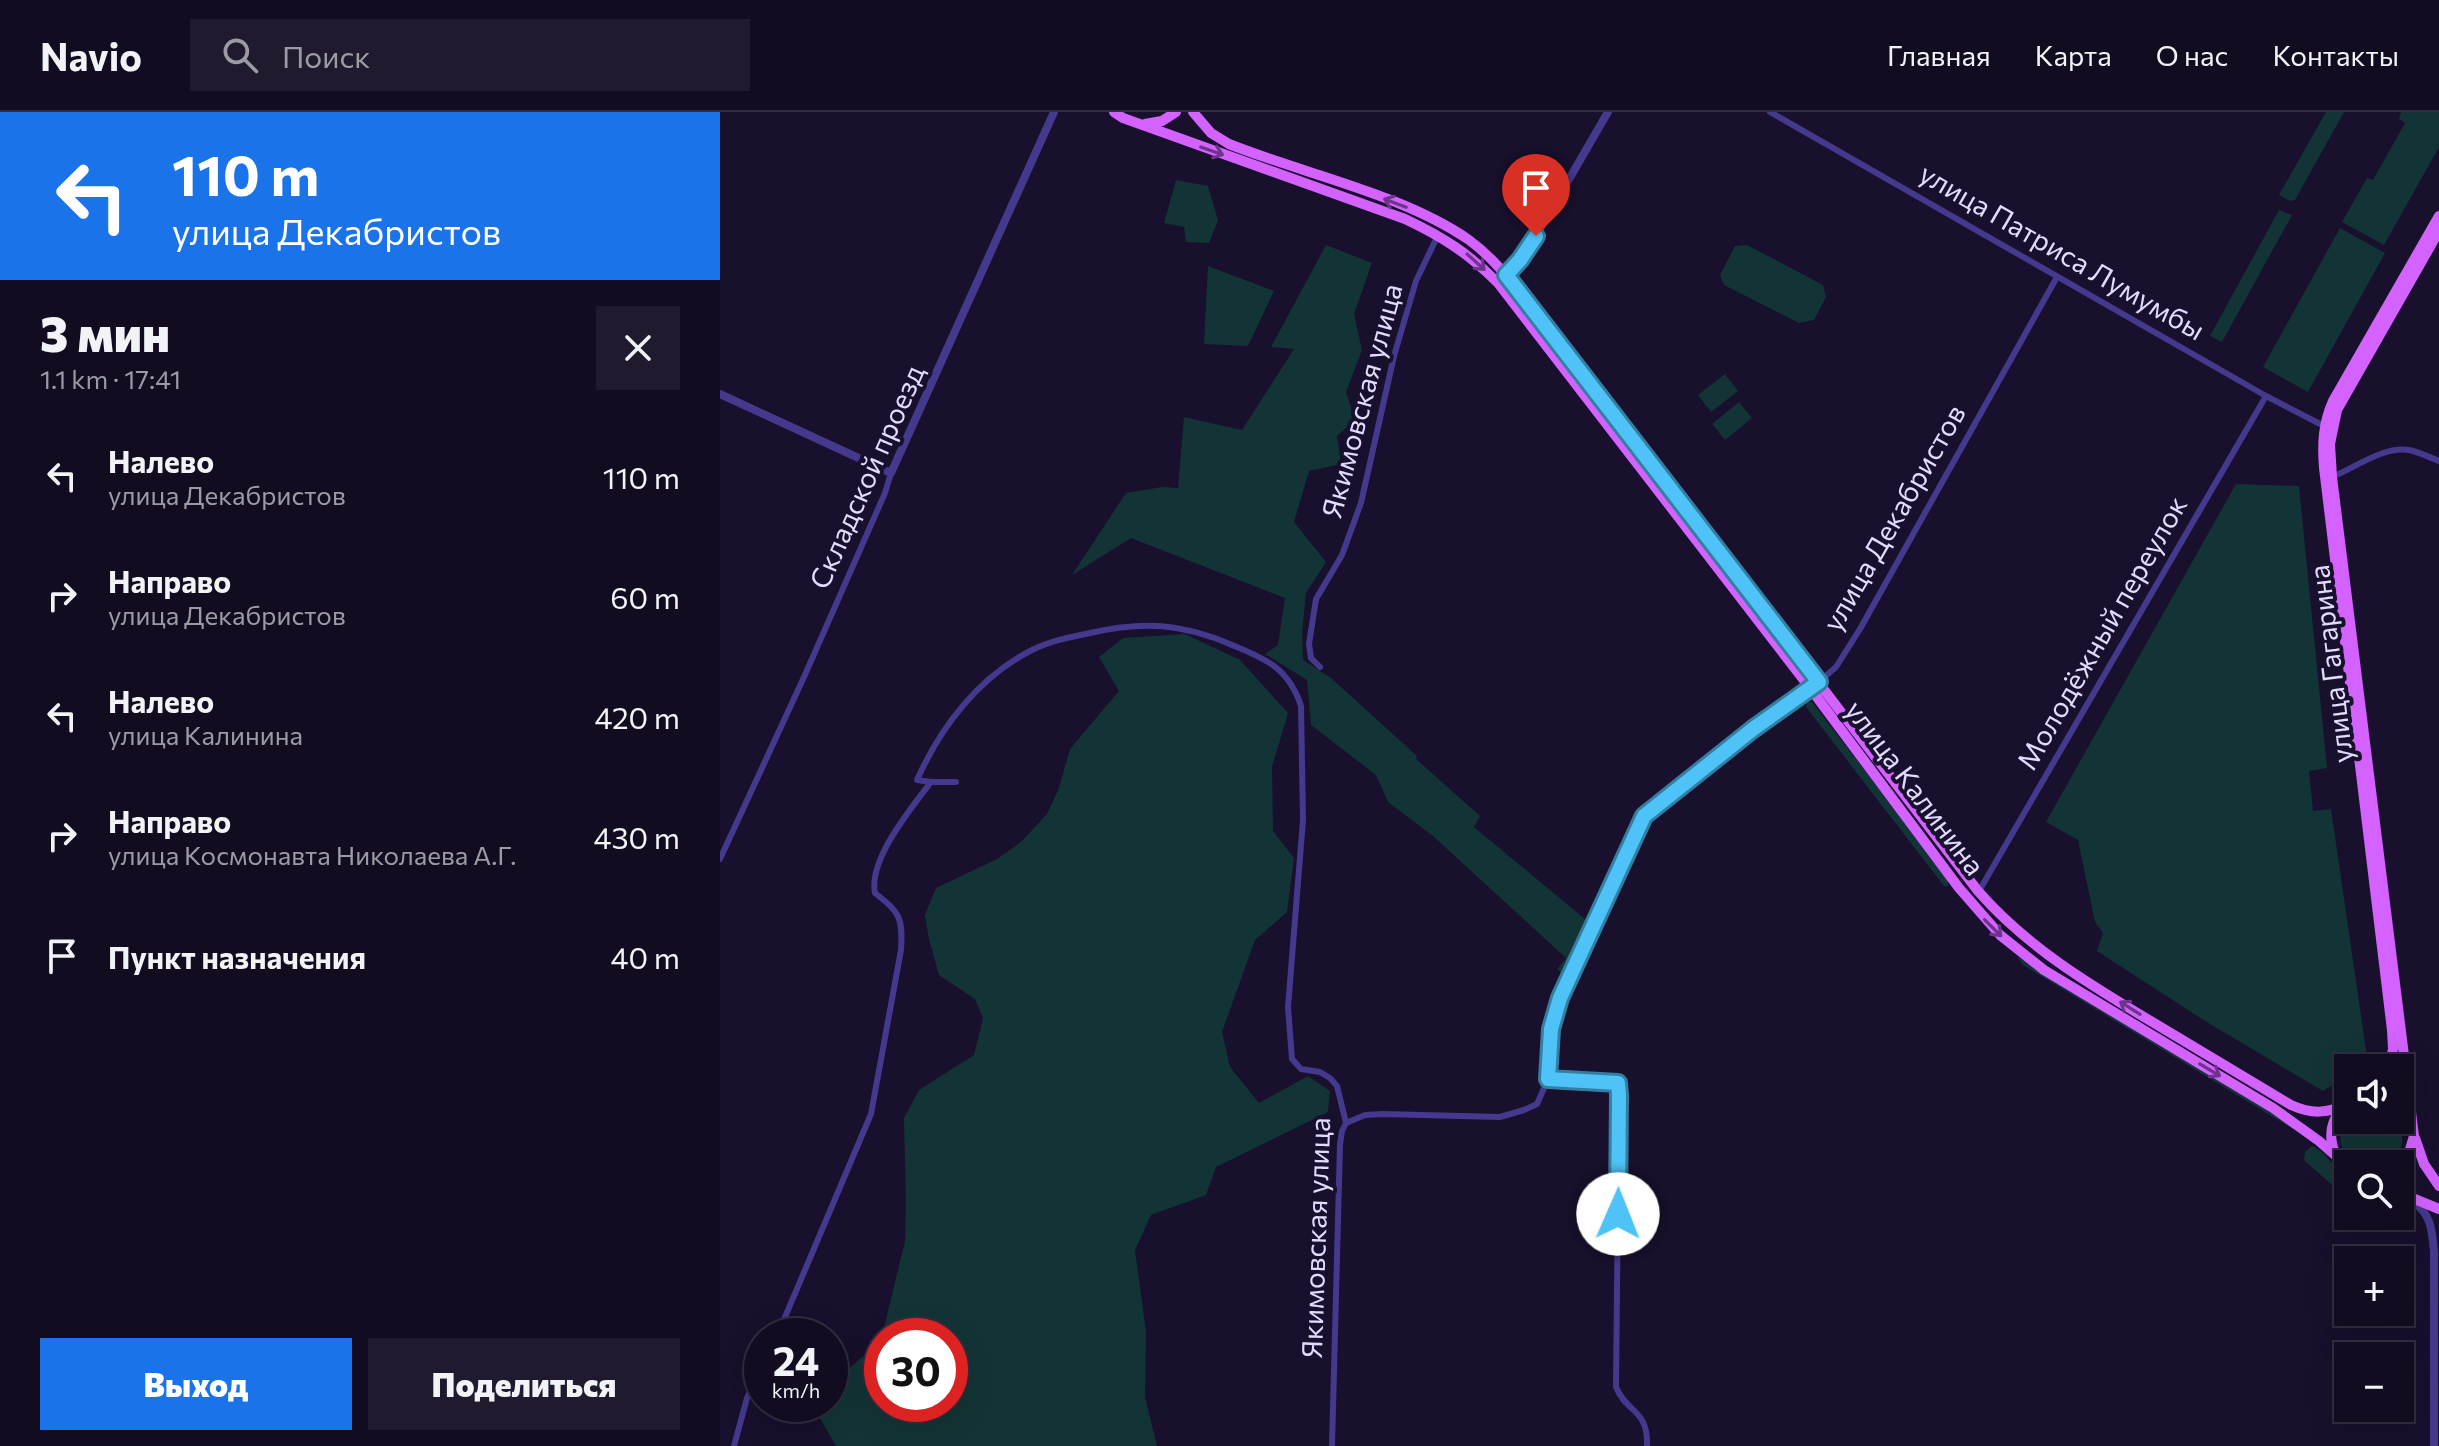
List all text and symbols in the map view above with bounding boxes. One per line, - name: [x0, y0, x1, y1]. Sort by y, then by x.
- search box: [190, 19, 750, 91]
- text: Navio: [40, 32, 142, 79]
- icon: search: [218, 33, 262, 77]
- text: Поиск: [282, 37, 370, 74]
- text: Главная: [1887, 38, 1991, 72]
- text: Карта: [2035, 38, 2112, 72]
- text: О нас: [2156, 38, 2228, 72]
- text: Контакты: [2272, 38, 2399, 72]
- text: 110 m: [172, 139, 319, 208]
- icon: left: [40, 144, 144, 248]
- one-way arrow: [1199, 145, 1224, 159]
- pin: [1502, 154, 1570, 236]
- street label: улица Патриса Лумумбы: [1914, 156, 2211, 347]
- icon: arrive: [1514, 166, 1558, 210]
- one-way arrow: [1383, 195, 1408, 209]
- text: улица Декабристов: [172, 208, 501, 252]
- one-way arrow: [1466, 252, 1486, 271]
- street label: Якимовская улица: [1313, 280, 1409, 522]
- text: 3 мин: [40, 303, 170, 362]
- button: close: [596, 306, 680, 390]
- street label: Складской проезд: [801, 359, 931, 594]
- text: 1.1 km · 17:41: [40, 363, 181, 394]
- street label: улица Декабристов: [1814, 398, 1972, 637]
- text: Налево: [108, 442, 214, 479]
- icon: left: [40, 454, 84, 498]
- text: 110 m: [603, 458, 680, 495]
- text: улица Декабристов: [108, 479, 346, 510]
- street label: Молодёжный переулок: [2009, 490, 2193, 775]
- text: Направо: [108, 562, 231, 599]
- street label: улица Гагарина: [2301, 563, 2359, 765]
- icon: right: [40, 574, 84, 618]
- text: 60 m: [610, 578, 680, 615]
- text: улица Декабристов: [108, 599, 346, 630]
- text: Налево: [108, 682, 214, 719]
- street label: улица Калинина: [1839, 693, 1993, 881]
- icon: left: [40, 694, 84, 738]
- text: 420 m: [594, 698, 680, 735]
- text: улица Калинина: [108, 719, 303, 750]
- text: Направо: [108, 802, 231, 839]
- icon: right: [40, 814, 84, 858]
- text: 430 m: [593, 818, 680, 855]
- text: улица Космонавта Николаева А.Г.: [108, 839, 516, 870]
- one-way arrow: [1984, 918, 2003, 938]
- icon: arrive: [40, 934, 84, 978]
- text: Пункт назначения: [108, 938, 366, 975]
- text: 40 m: [611, 938, 680, 975]
- one-way arrow: [2119, 1000, 2142, 1016]
- map controls: [2334, 1054, 2414, 1422]
- button: sound: [2334, 1054, 2414, 1134]
- one-way arrow: [2198, 1062, 2221, 1078]
- street label: Якимовская улица: [1294, 1117, 1336, 1359]
- button: search: [2334, 1150, 2414, 1230]
- position arrow: [1576, 1172, 1660, 1256]
- button: +: [2334, 1246, 2414, 1326]
- speed limit sign: 30: [864, 1318, 968, 1422]
- text: 24: [773, 1335, 819, 1384]
- button: Выход: [40, 1338, 352, 1430]
- button: Поделиться: [368, 1338, 680, 1430]
- button: −: [2334, 1342, 2414, 1422]
- text: km/h: [772, 1378, 820, 1402]

